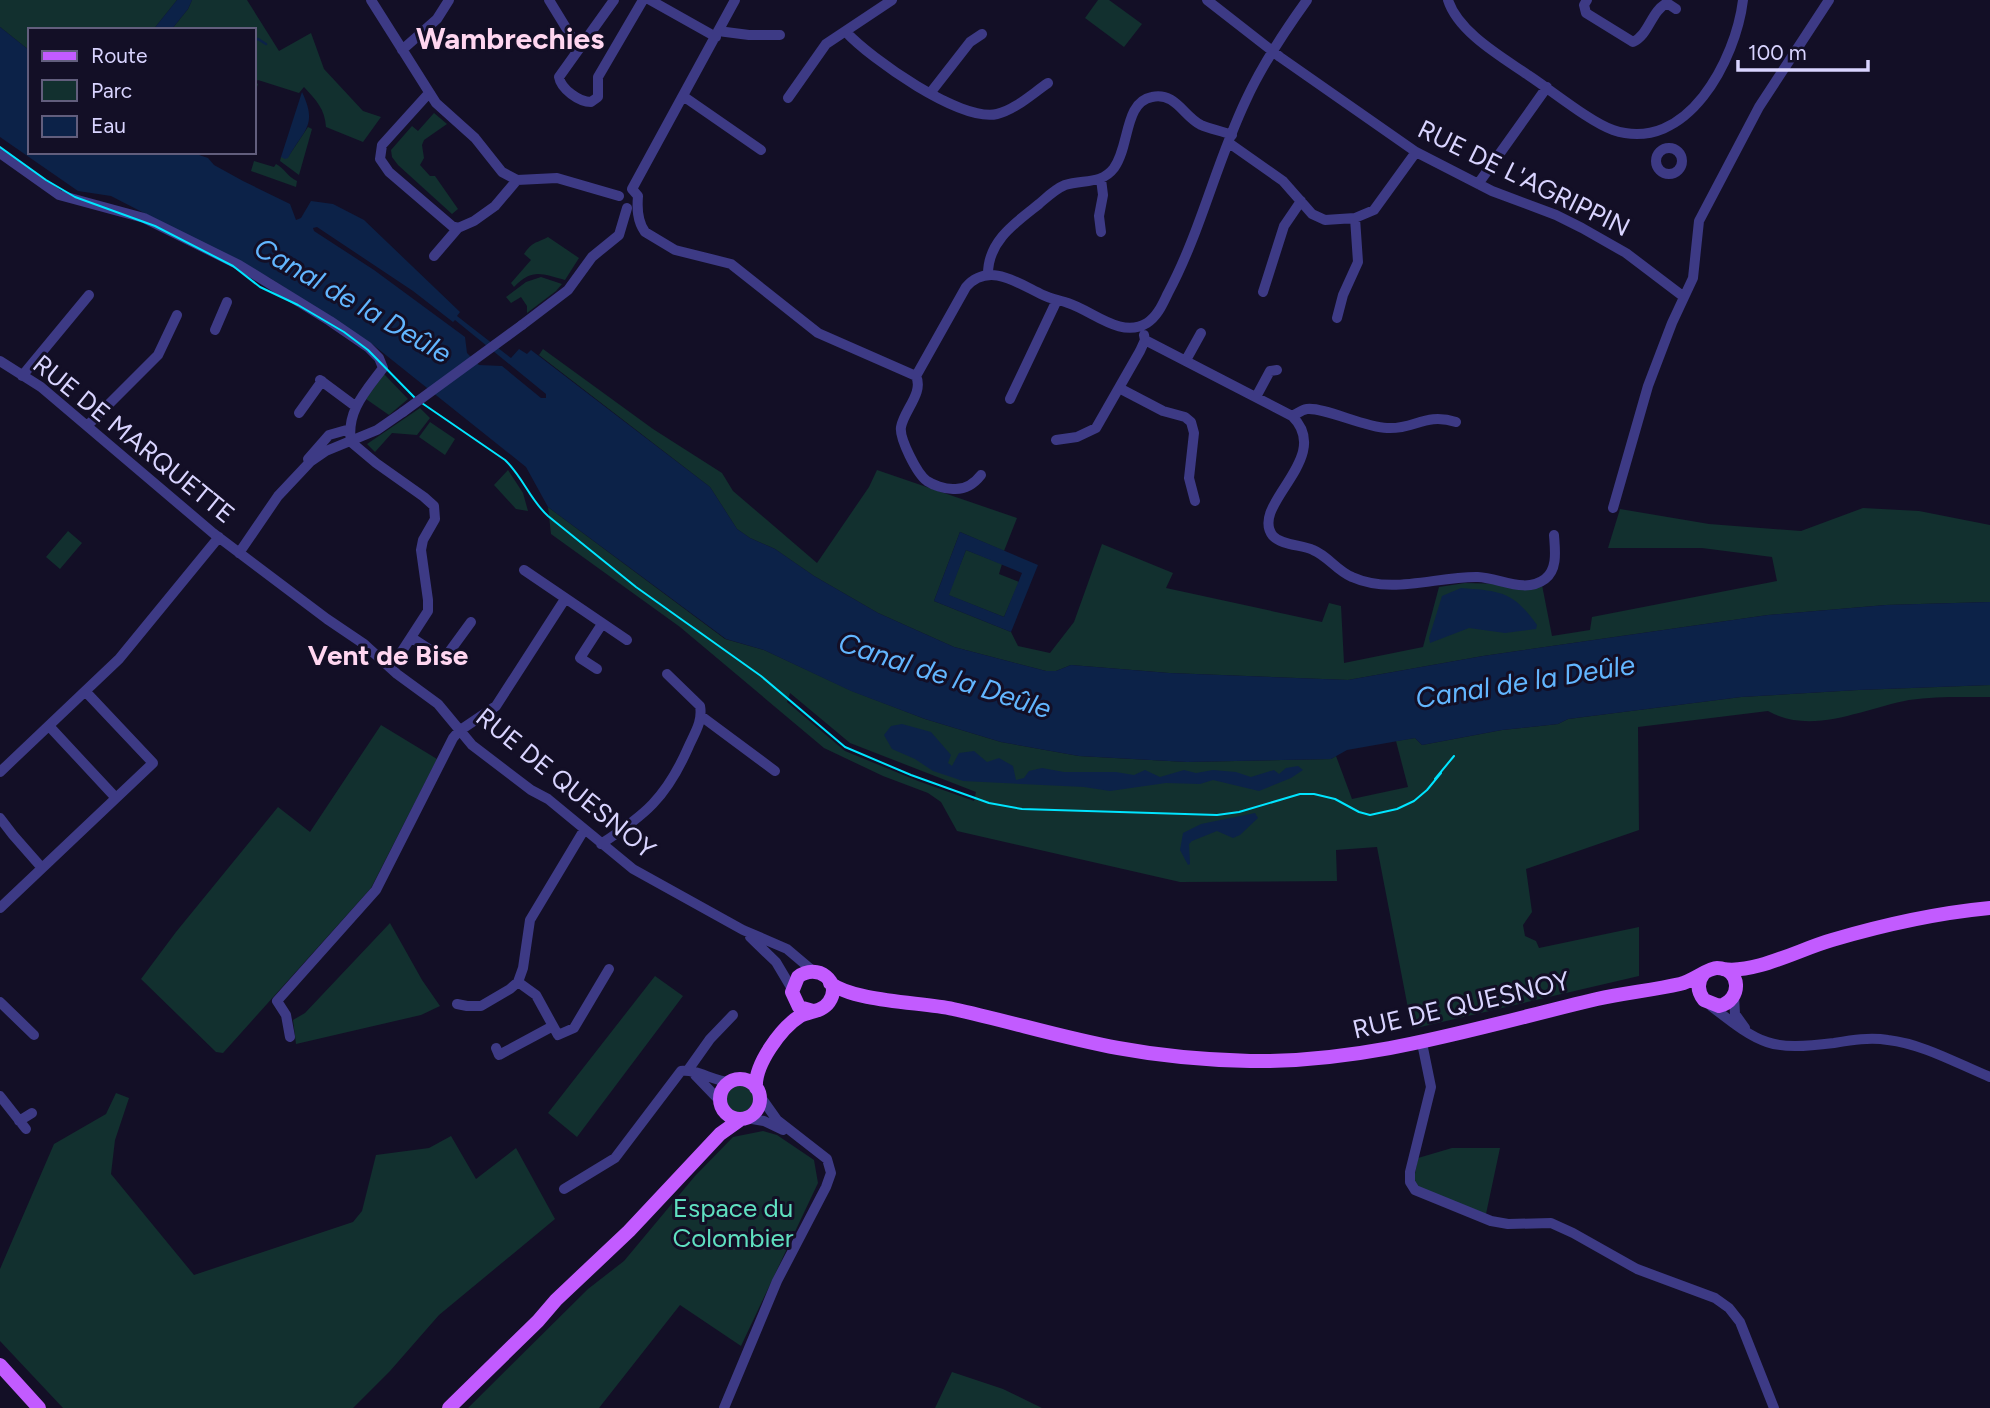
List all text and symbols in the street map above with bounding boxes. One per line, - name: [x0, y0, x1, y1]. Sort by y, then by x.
- district label: Wambrechies: [416, 20, 604, 57]
- legend: [28, 28, 256, 154]
- scale bar: [1738, 28, 1868, 72]
- text: 100 m: [1748, 40, 1807, 65]
- text: Route: [91, 43, 147, 68]
- text: Parc: [91, 78, 132, 103]
- text: Eau: [91, 113, 126, 138]
- street label: RUE DE L'AGRIPPIN: [1413, 113, 1635, 243]
- water label: Canal de la Deûle: [248, 230, 458, 370]
- street label: RUE DE MARQUETTE: [27, 348, 241, 530]
- water label: Canal de la Deûle: [834, 625, 1056, 725]
- district label: Vent de Bise: [308, 638, 468, 672]
- water label: Canal de la Deûle: [1413, 647, 1637, 715]
- street label: RUE DE QUESNOY: [470, 701, 663, 865]
- street label: RUE DE QUESNOY: [1349, 964, 1573, 1046]
- park label: Espace du Colombier: [672, 1192, 794, 1254]

